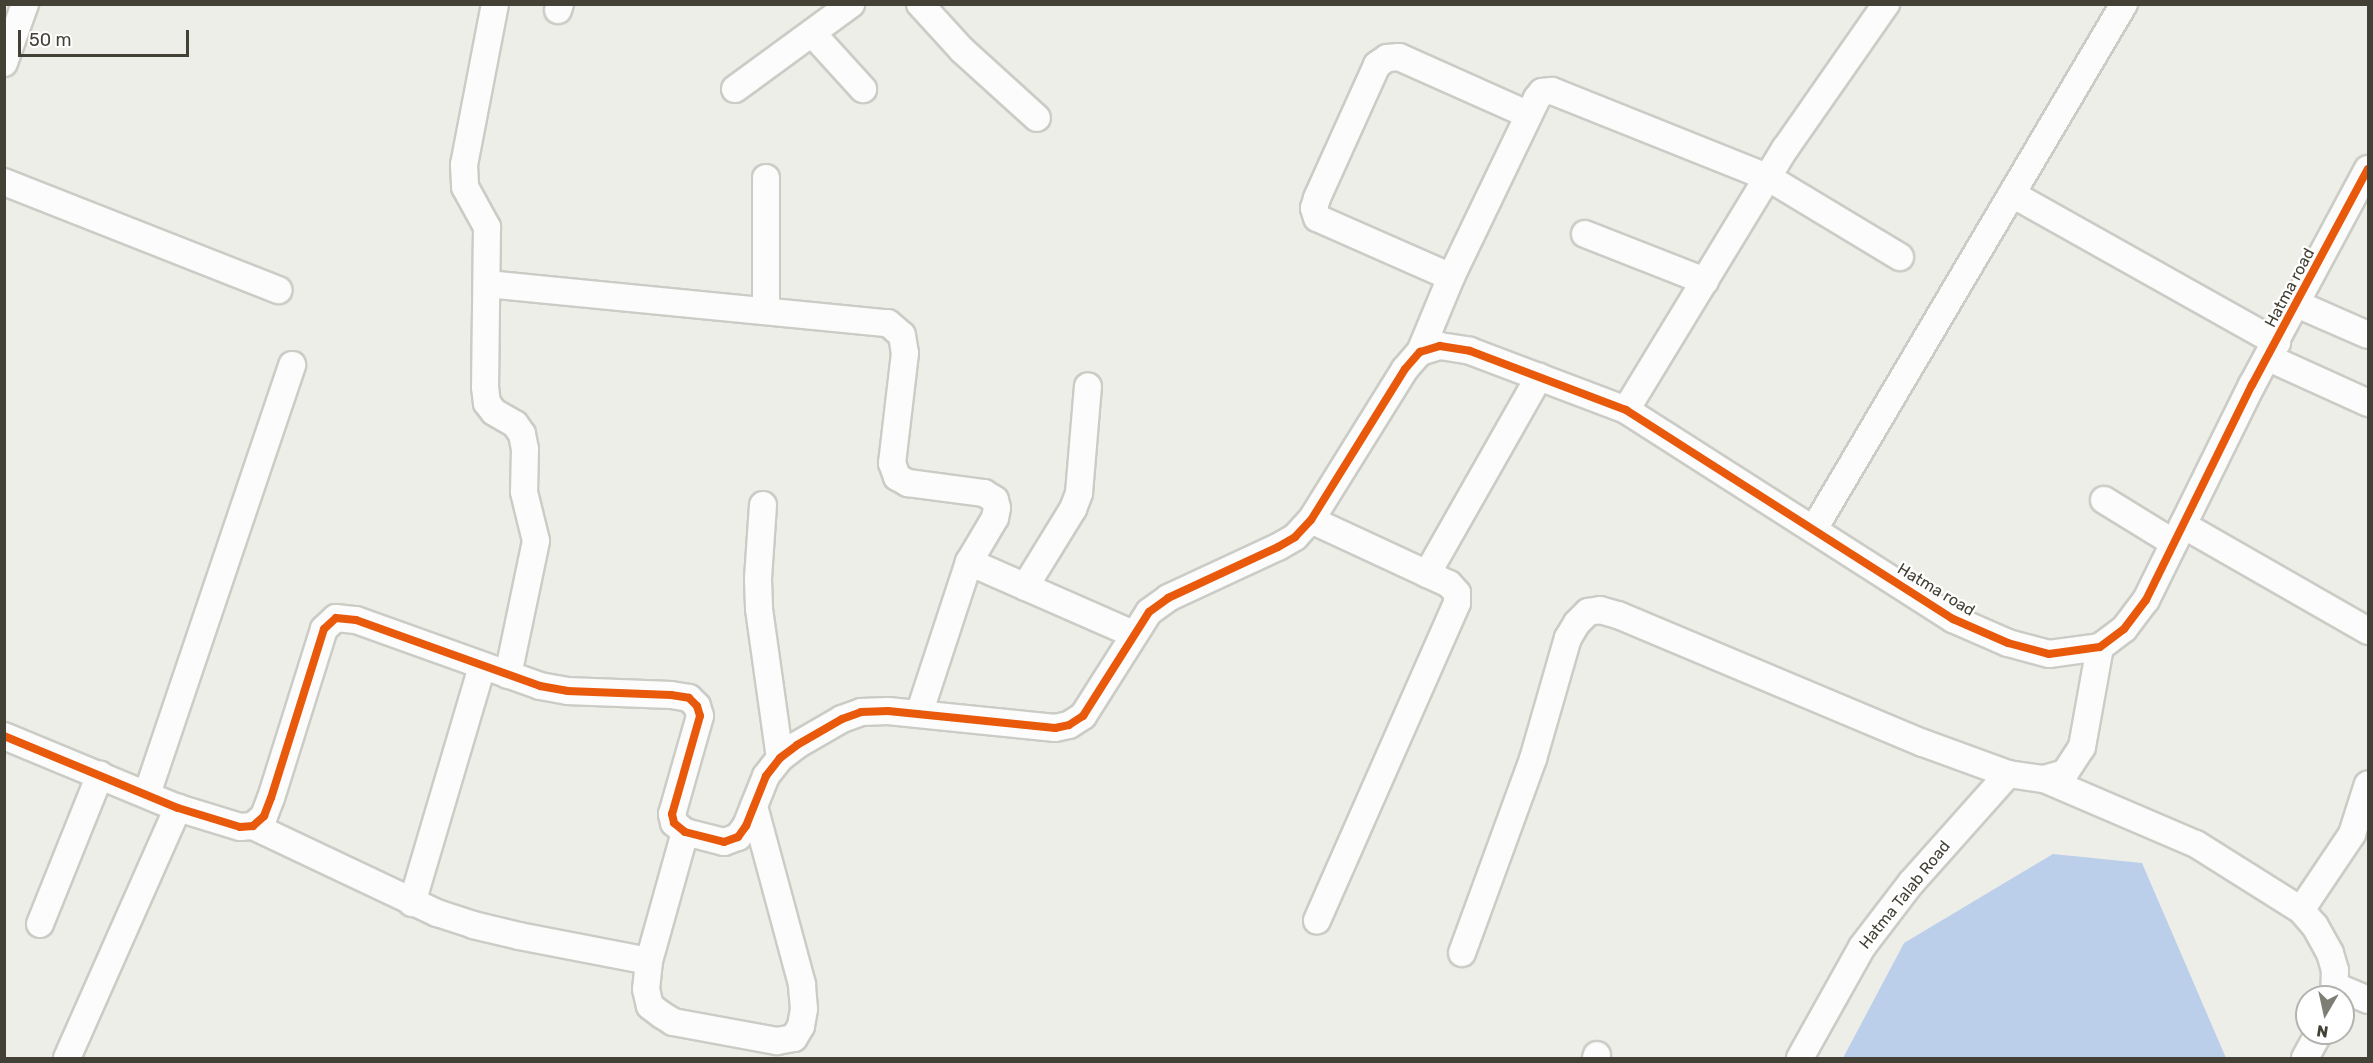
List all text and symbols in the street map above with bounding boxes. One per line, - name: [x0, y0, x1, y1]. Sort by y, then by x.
- scale bar: [21, 18, 192, 56]
- text: 50 m: [29, 29, 72, 51]
- street label: Hatma road: [2261, 245, 2319, 331]
- street label: Hatma road: [1894, 559, 1978, 621]
- street label: Hatma Talab Road: [1855, 837, 1955, 953]
- north arrow: [2295, 985, 2355, 1045]
- text: N: [2315, 1021, 2330, 1042]

